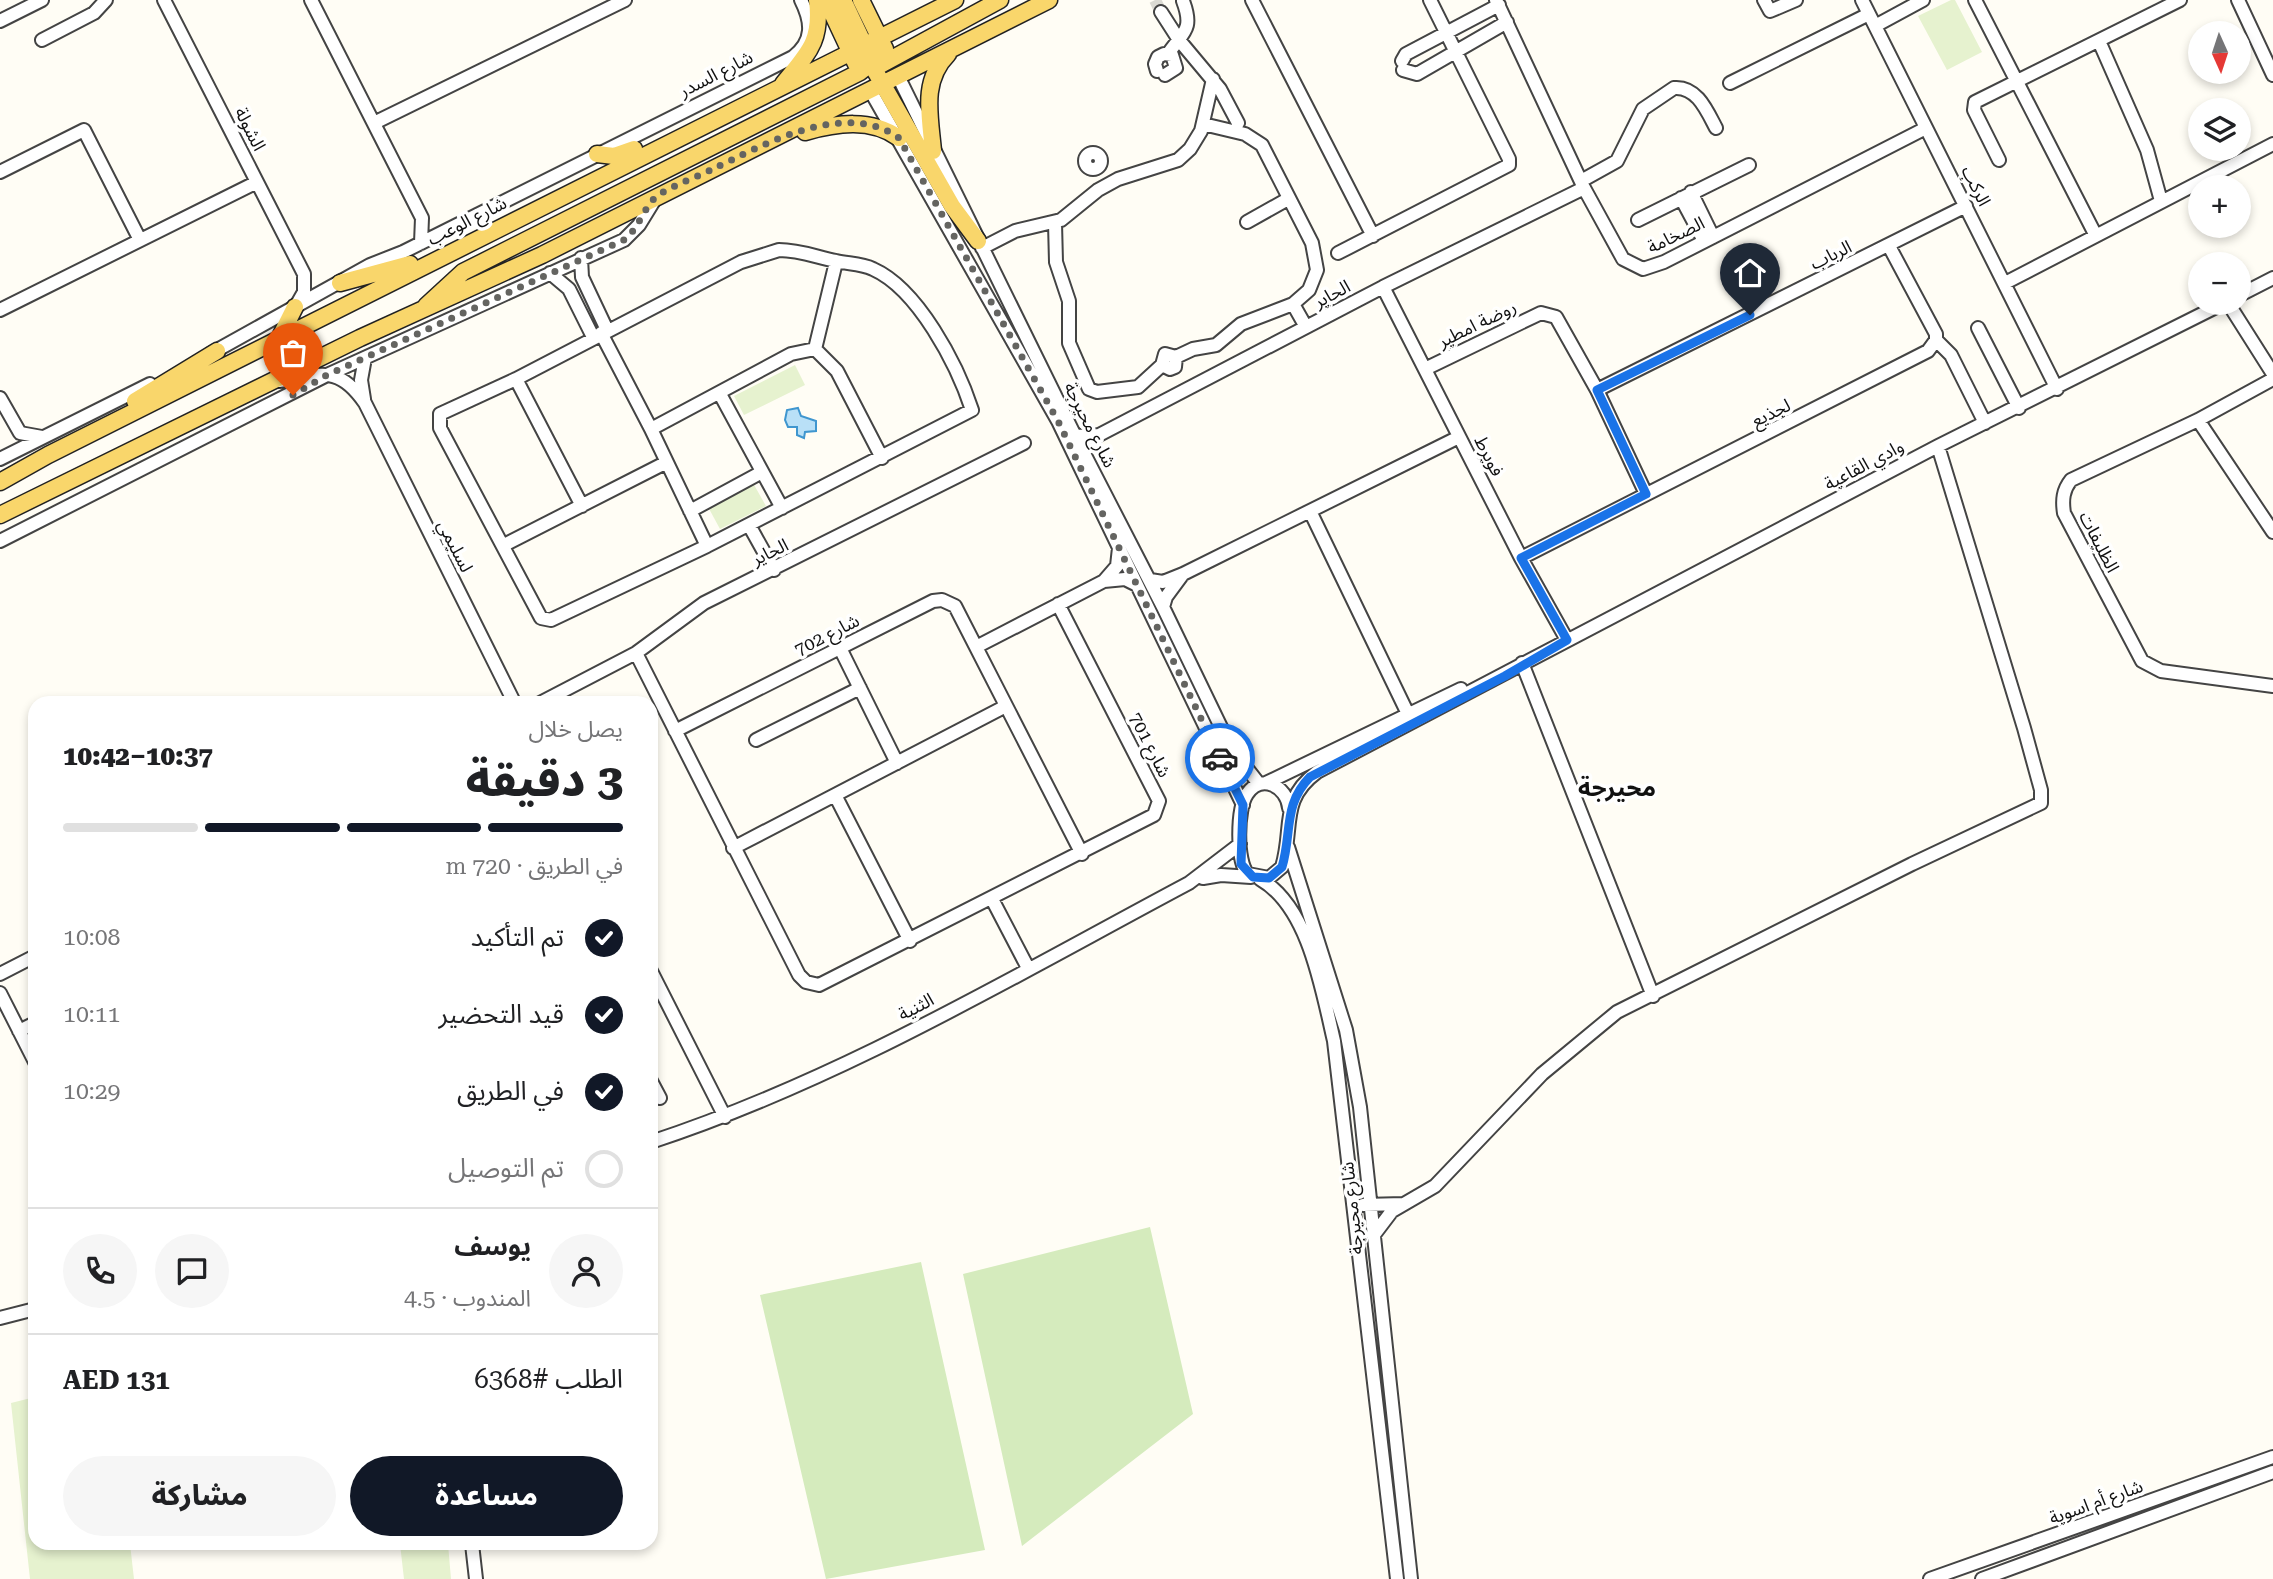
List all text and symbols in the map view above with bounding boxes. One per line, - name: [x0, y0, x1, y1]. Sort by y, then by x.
- north arrow: [2188, 21, 2250, 84]
- map controls: [2188, 21, 2251, 315]
- street label: شارع السدر: [674, 46, 758, 105]
- button: layers: [2188, 98, 2251, 161]
- street label: الشولة: [230, 103, 270, 155]
- street label: الركب: [1957, 162, 1995, 210]
- button: +: [2188, 175, 2251, 238]
- street label: شارع الوعب: [424, 192, 512, 253]
- street label: الصخامة: [1644, 212, 1708, 257]
- street label: الرباب: [1807, 236, 1855, 274]
- pin: [1720, 243, 1780, 315]
- button: −: [2188, 252, 2251, 315]
- icon: home: [1731, 254, 1769, 292]
- street label: الحاير: [1309, 275, 1354, 313]
- street label: روضة امطير: [1433, 296, 1520, 353]
- pin: [263, 323, 323, 395]
- icon: bag: [274, 334, 312, 372]
- street label: شارع محيرجة: [1056, 379, 1121, 473]
- street label: لجذيع: [1748, 394, 1795, 434]
- street label: فويرط: [1470, 432, 1508, 480]
- street label: وادي القاعية: [1821, 435, 1908, 497]
- street label: الظليفات: [2075, 508, 2124, 576]
- street label: لسليمي: [431, 516, 477, 577]
- street label: الحاير: [747, 534, 792, 571]
- street label: شارع 702: [791, 609, 864, 663]
- street label: شارع 701: [1122, 709, 1176, 782]
- text: يصل خلال: [528, 716, 623, 743]
- courier: [1185, 723, 1255, 793]
- icon: car: [1201, 739, 1239, 777]
- text: 10:37–10:42: [63, 741, 213, 771]
- text: 3 دقيقة: [465, 753, 623, 807]
- district label: محيرجة: [1578, 774, 1656, 802]
- text: في الطريق · 720 m: [445, 853, 623, 880]
- icon: check: [585, 919, 623, 957]
- text: تم التأكيد: [471, 922, 564, 952]
- text: 10:08: [63, 924, 120, 951]
- street label: الثنية: [894, 989, 937, 1025]
- icon: check: [585, 996, 623, 1034]
- text: قيد التحضير: [438, 999, 564, 1029]
- text: 10:11: [63, 1001, 120, 1028]
- icon: check: [585, 1073, 623, 1111]
- text: في الطريق: [457, 1076, 564, 1106]
- text: 10:29: [63, 1078, 120, 1105]
- text: تم التوصيل: [448, 1153, 564, 1183]
- street label: شارع محيرجة: [1336, 1160, 1371, 1255]
- text: يوسف: [454, 1231, 531, 1261]
- button: phone: [63, 1234, 137, 1308]
- button: chat: [155, 1234, 229, 1308]
- button: person: [549, 1234, 623, 1308]
- text: المندوب · 4.5: [404, 1285, 531, 1312]
- text: الطلب #6368: [474, 1364, 623, 1394]
- text: AED 131: [63, 1365, 170, 1395]
- button: مشاركة: [63, 1456, 336, 1536]
- button: مساعدة: [350, 1456, 623, 1536]
- street label: شارع أم اسوية: [2046, 1475, 2147, 1532]

